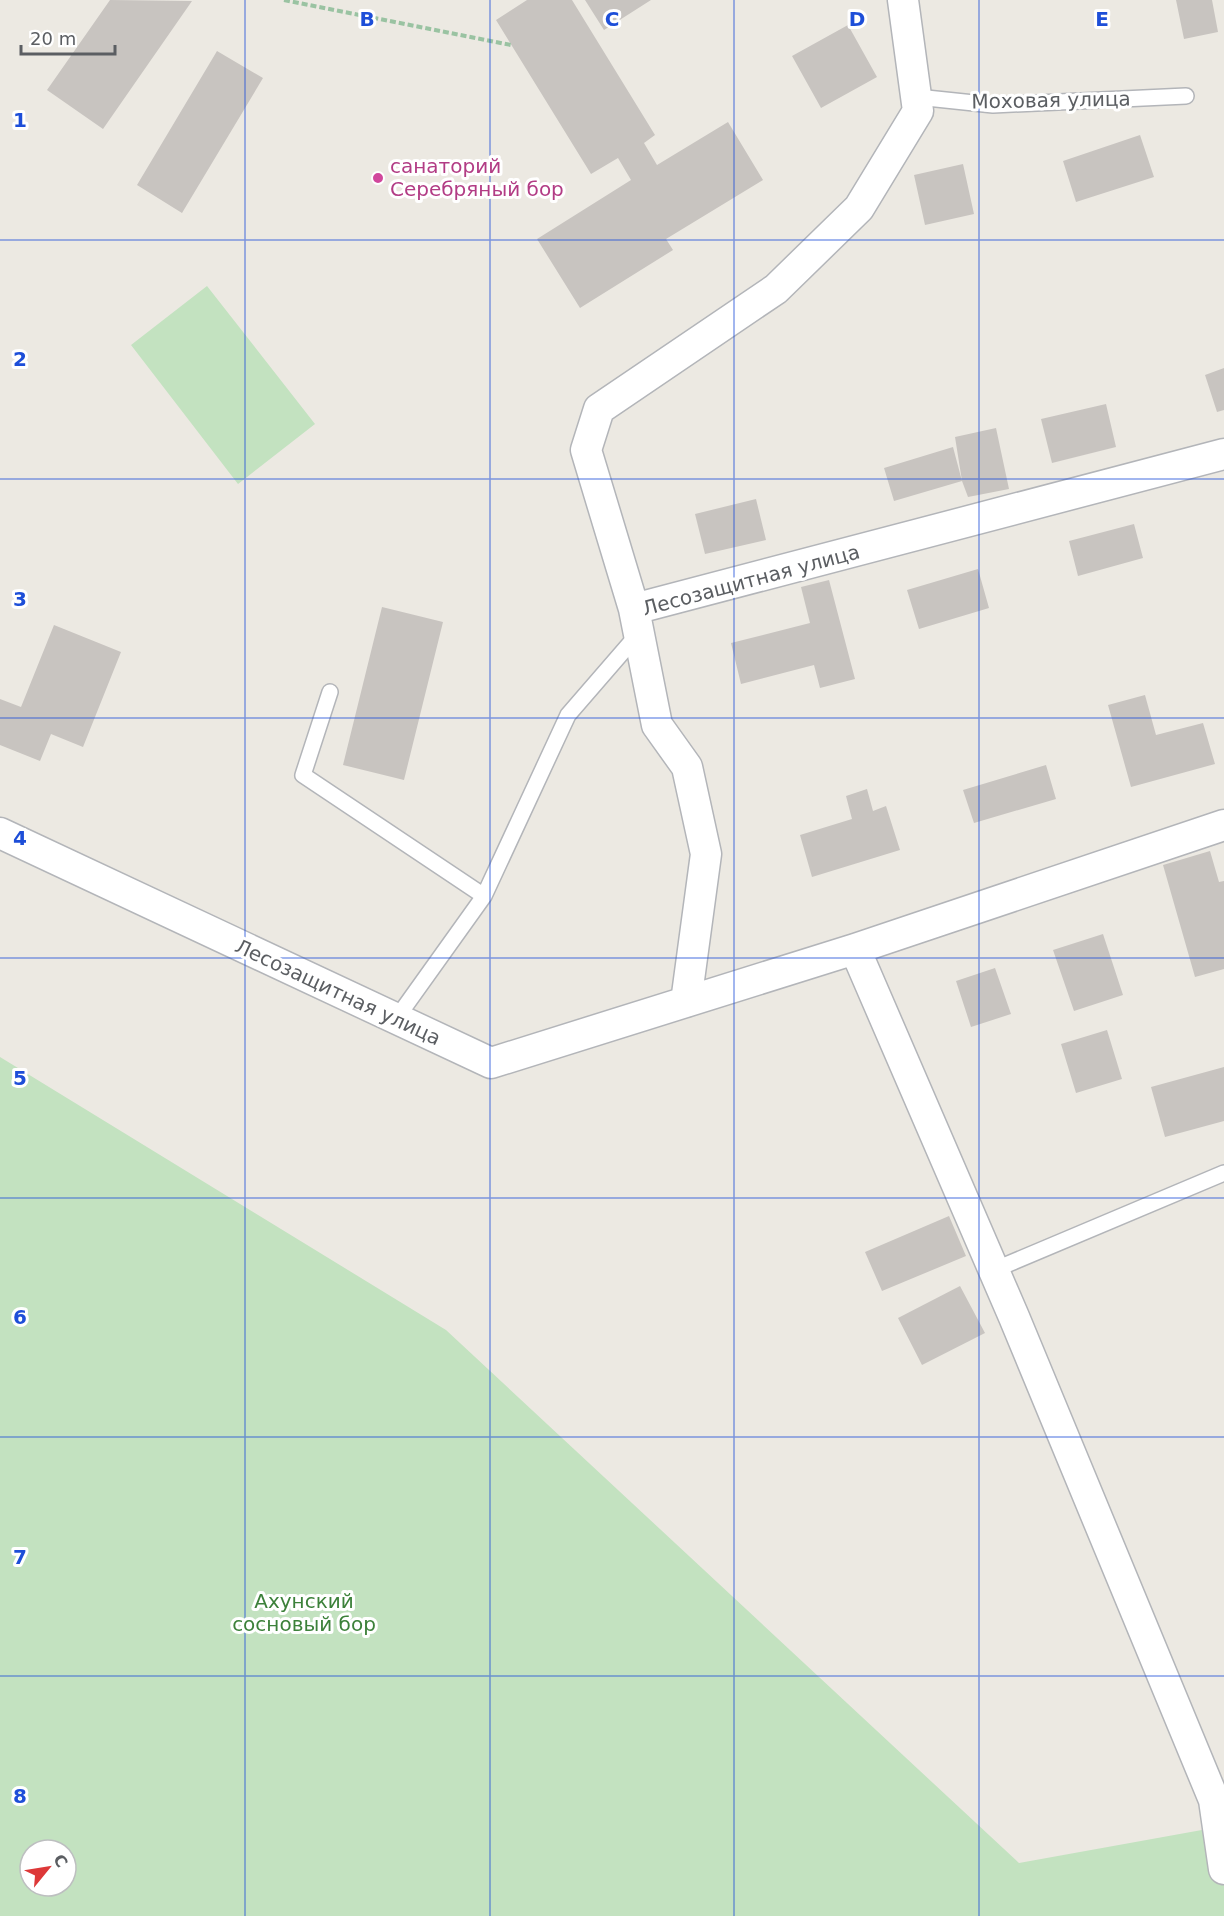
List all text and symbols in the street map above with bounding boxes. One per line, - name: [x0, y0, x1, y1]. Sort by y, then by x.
- text: B: [359, 7, 375, 31]
- text: C: [605, 7, 619, 31]
- text: D: [849, 7, 865, 31]
- text: E: [1095, 7, 1109, 31]
- scale bar: [21, 18, 116, 56]
- text: 20 m: [30, 28, 76, 49]
- street label: Моховая улица: [971, 87, 1131, 113]
- text: 1: [13, 108, 27, 132]
- place label: санаторий Серебряный бор: [390, 154, 564, 201]
- marker: санаторий Серебряный бор: [371, 171, 385, 185]
- text: 2: [13, 347, 27, 371]
- street label: Лесозащитная улица: [640, 539, 862, 621]
- text: 3: [13, 587, 27, 611]
- text: 4: [13, 826, 27, 850]
- street label: Лесозащитная улица: [231, 934, 445, 1050]
- text: 5: [13, 1066, 27, 1090]
- text: 6: [13, 1305, 27, 1329]
- text: 7: [13, 1545, 27, 1569]
- park label: Ахунский сосновый бор: [232, 1589, 376, 1636]
- text: 8: [13, 1784, 27, 1808]
- north arrow: [18, 1838, 78, 1898]
- text: С: [49, 1851, 72, 1871]

